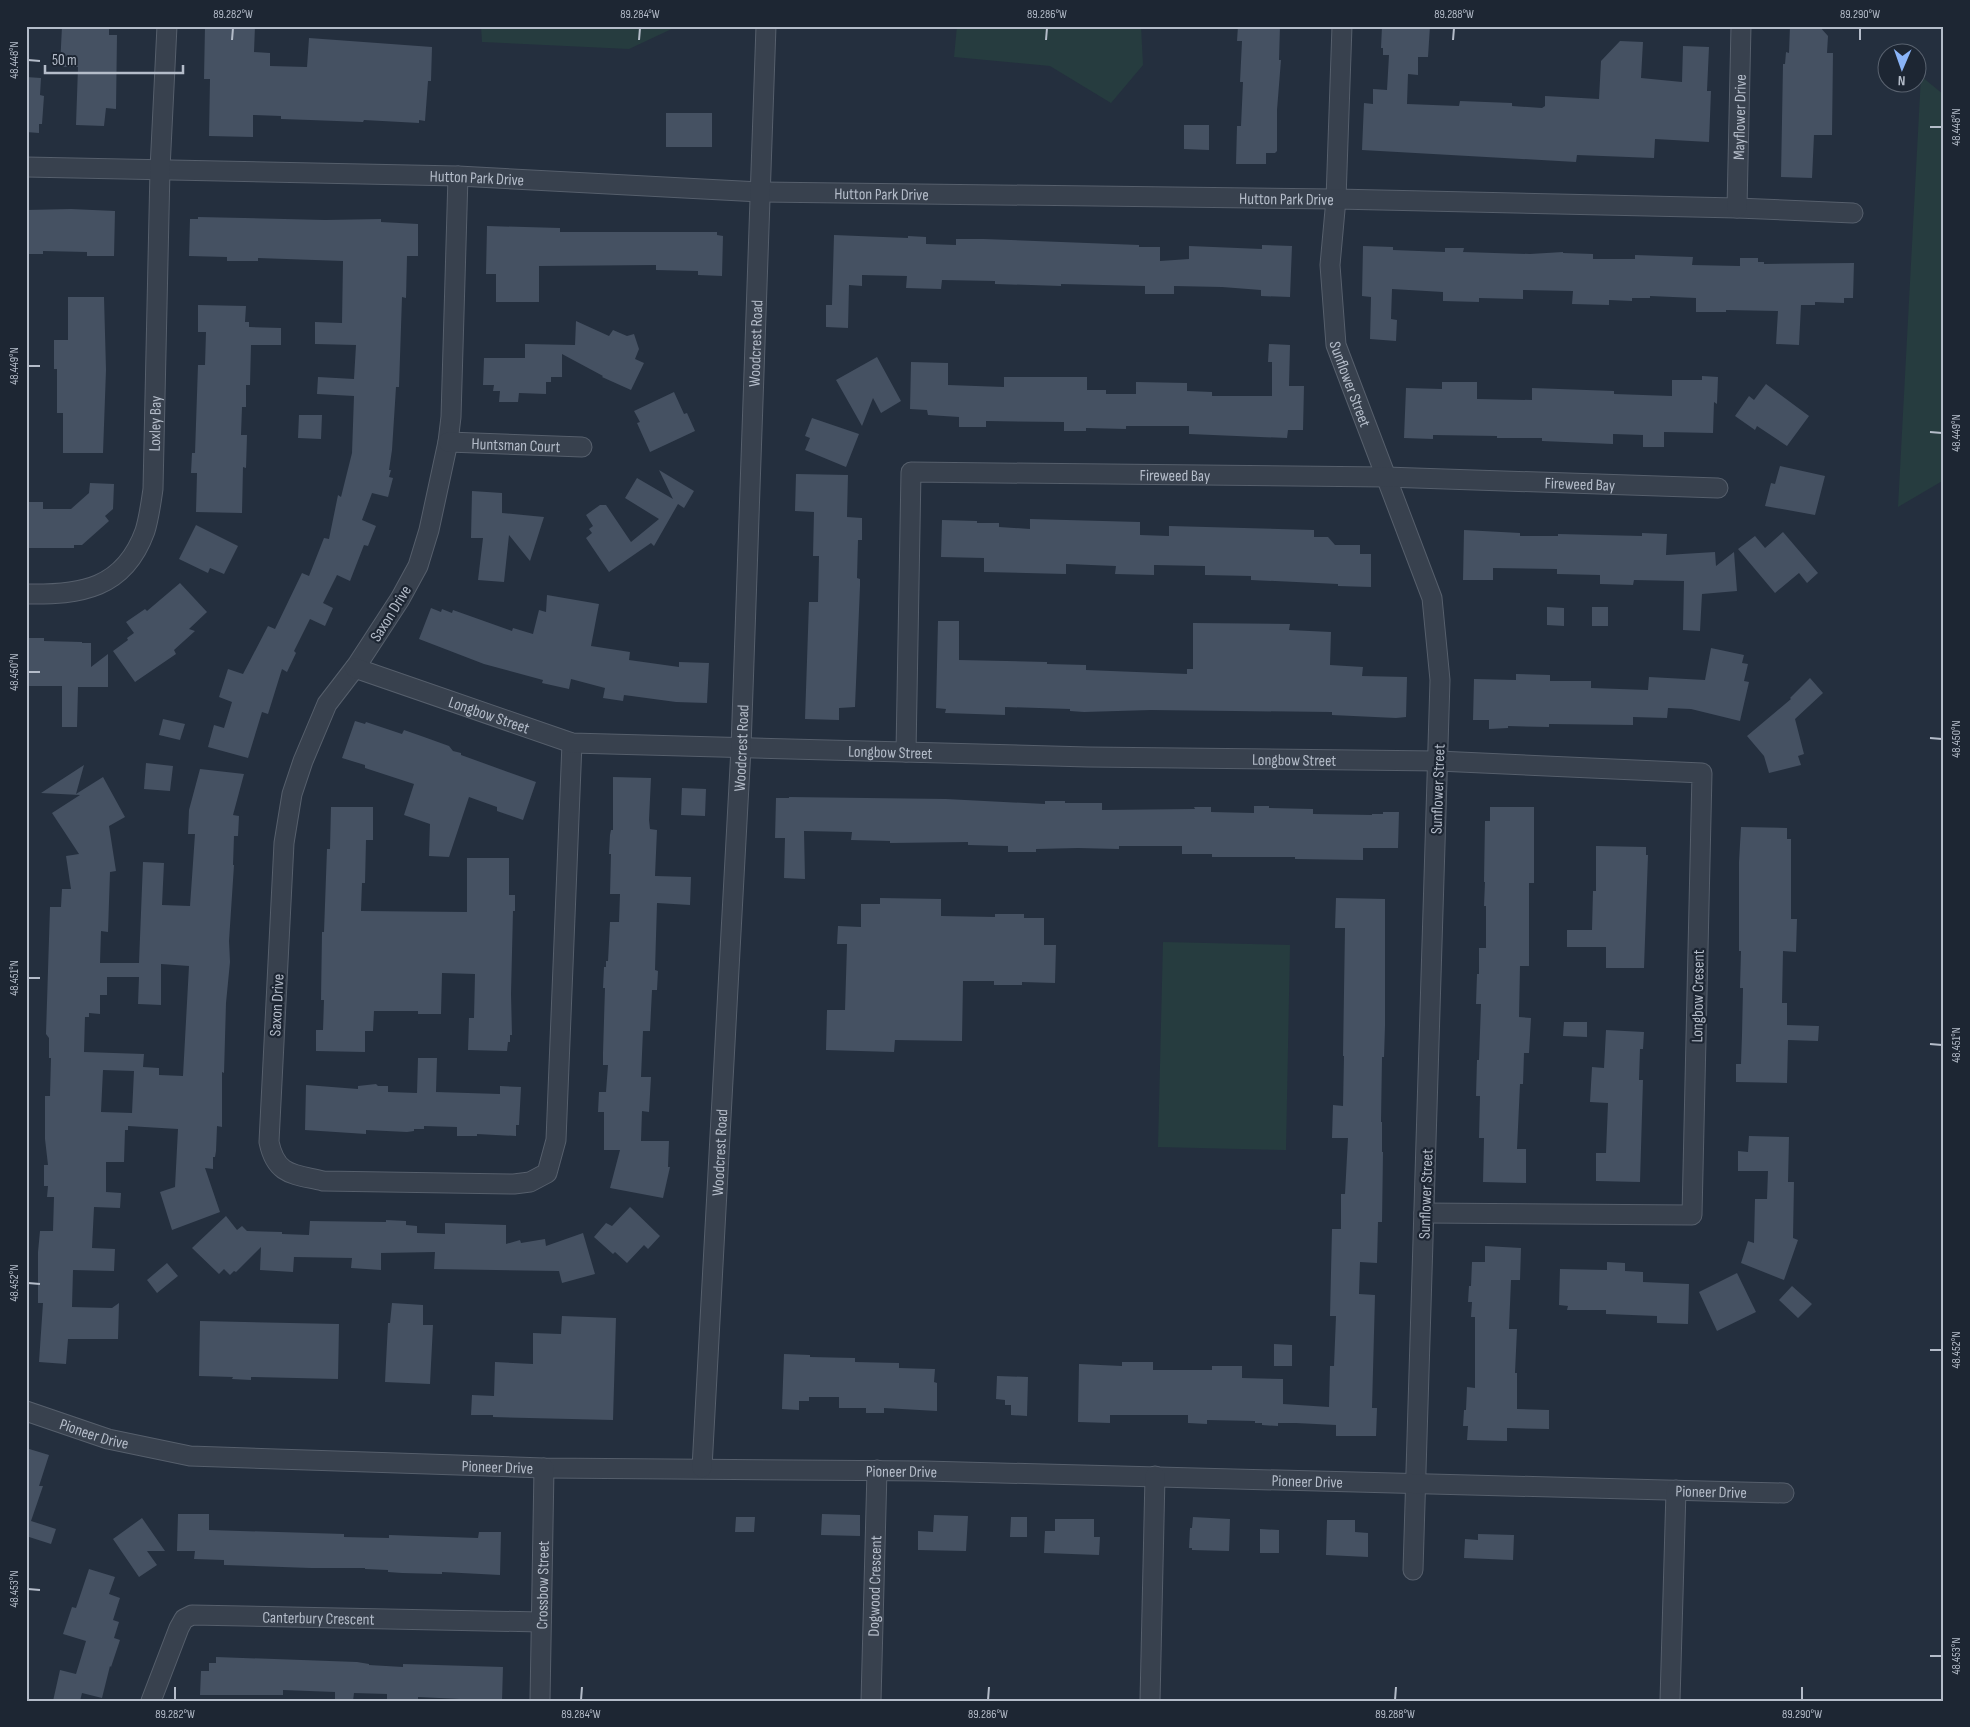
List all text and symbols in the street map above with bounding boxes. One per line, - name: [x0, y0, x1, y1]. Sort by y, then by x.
- text: 89.282°W: [213, 7, 253, 22]
- text: 89.284°W: [620, 7, 660, 22]
- text: 89.286°W: [1027, 7, 1067, 22]
- text: 89.288°W: [1434, 7, 1474, 22]
- text: 89.290°W: [1840, 7, 1880, 22]
- text: 48.448°N: [7, 41, 22, 79]
- scale bar: [45, 42, 182, 74]
- north arrow: [1878, 42, 1928, 92]
- text: 50 m: [52, 51, 77, 70]
- text: N: [1898, 72, 1906, 89]
- street label: Mayflower Drive: [1730, 74, 1751, 160]
- text: 48.448°N: [1949, 108, 1964, 146]
- street label: Hutton Park Drive: [429, 167, 524, 190]
- street label: Hutton Park Drive: [834, 185, 929, 205]
- street label: Hutton Park Drive: [1239, 190, 1334, 210]
- street label: Woodcrest Road: [746, 300, 768, 387]
- street label: Sunflower Street: [1325, 341, 1374, 430]
- text: 48.449°N: [7, 347, 22, 385]
- street label: Loxley Bay: [146, 395, 166, 452]
- text: 48.449°N: [1949, 414, 1964, 452]
- street label: Huntsman Court: [471, 435, 561, 457]
- street label: Fireweed Bay: [1140, 466, 1210, 486]
- street label: Fireweed Bay: [1544, 474, 1615, 496]
- street label: Saxon Drive: [367, 582, 416, 645]
- text: 48.450°N: [7, 653, 22, 691]
- street label: Longbow Street: [446, 693, 532, 739]
- street label: Woodcrest Road: [731, 704, 753, 792]
- text: 48.450°N: [1949, 720, 1964, 758]
- street label: Longbow Street: [848, 742, 933, 764]
- street label: Sunflower Street: [1427, 744, 1450, 834]
- street label: Longbow Street: [1252, 751, 1337, 771]
- street label: Longbow Cresent: [1688, 949, 1709, 1043]
- text: 48.451°N: [7, 960, 22, 996]
- street label: Saxon Drive: [266, 973, 289, 1037]
- text: 48.451°N: [1949, 1027, 1964, 1063]
- street label: Woodcrest Road: [709, 1109, 732, 1197]
- street label: Sunflower Street: [1415, 1149, 1438, 1239]
- text: 48.452°N: [7, 1265, 22, 1301]
- text: 48.452°N: [1949, 1332, 1964, 1368]
- street label: Pioneer Drive: [57, 1415, 130, 1454]
- street label: Pioneer Drive: [461, 1457, 533, 1479]
- street label: Pioneer Drive: [866, 1463, 937, 1482]
- street label: Pioneer Drive: [1271, 1472, 1343, 1493]
- street label: Pioneer Drive: [1675, 1482, 1747, 1503]
- street label: Dogwood Crescent: [865, 1535, 886, 1637]
- street label: Crossbow Street: [533, 1540, 554, 1629]
- text: 48.453°N: [7, 1570, 22, 1608]
- street label: Canterbury Crescent: [262, 1608, 375, 1630]
- text: 48.453°N: [1949, 1637, 1964, 1675]
- text: 89.282°W: [155, 1707, 195, 1722]
- text: 89.284°W: [561, 1707, 601, 1722]
- text: 89.286°W: [968, 1707, 1008, 1722]
- text: 89.288°W: [1375, 1707, 1415, 1722]
- text: 89.290°W: [1782, 1707, 1822, 1722]

